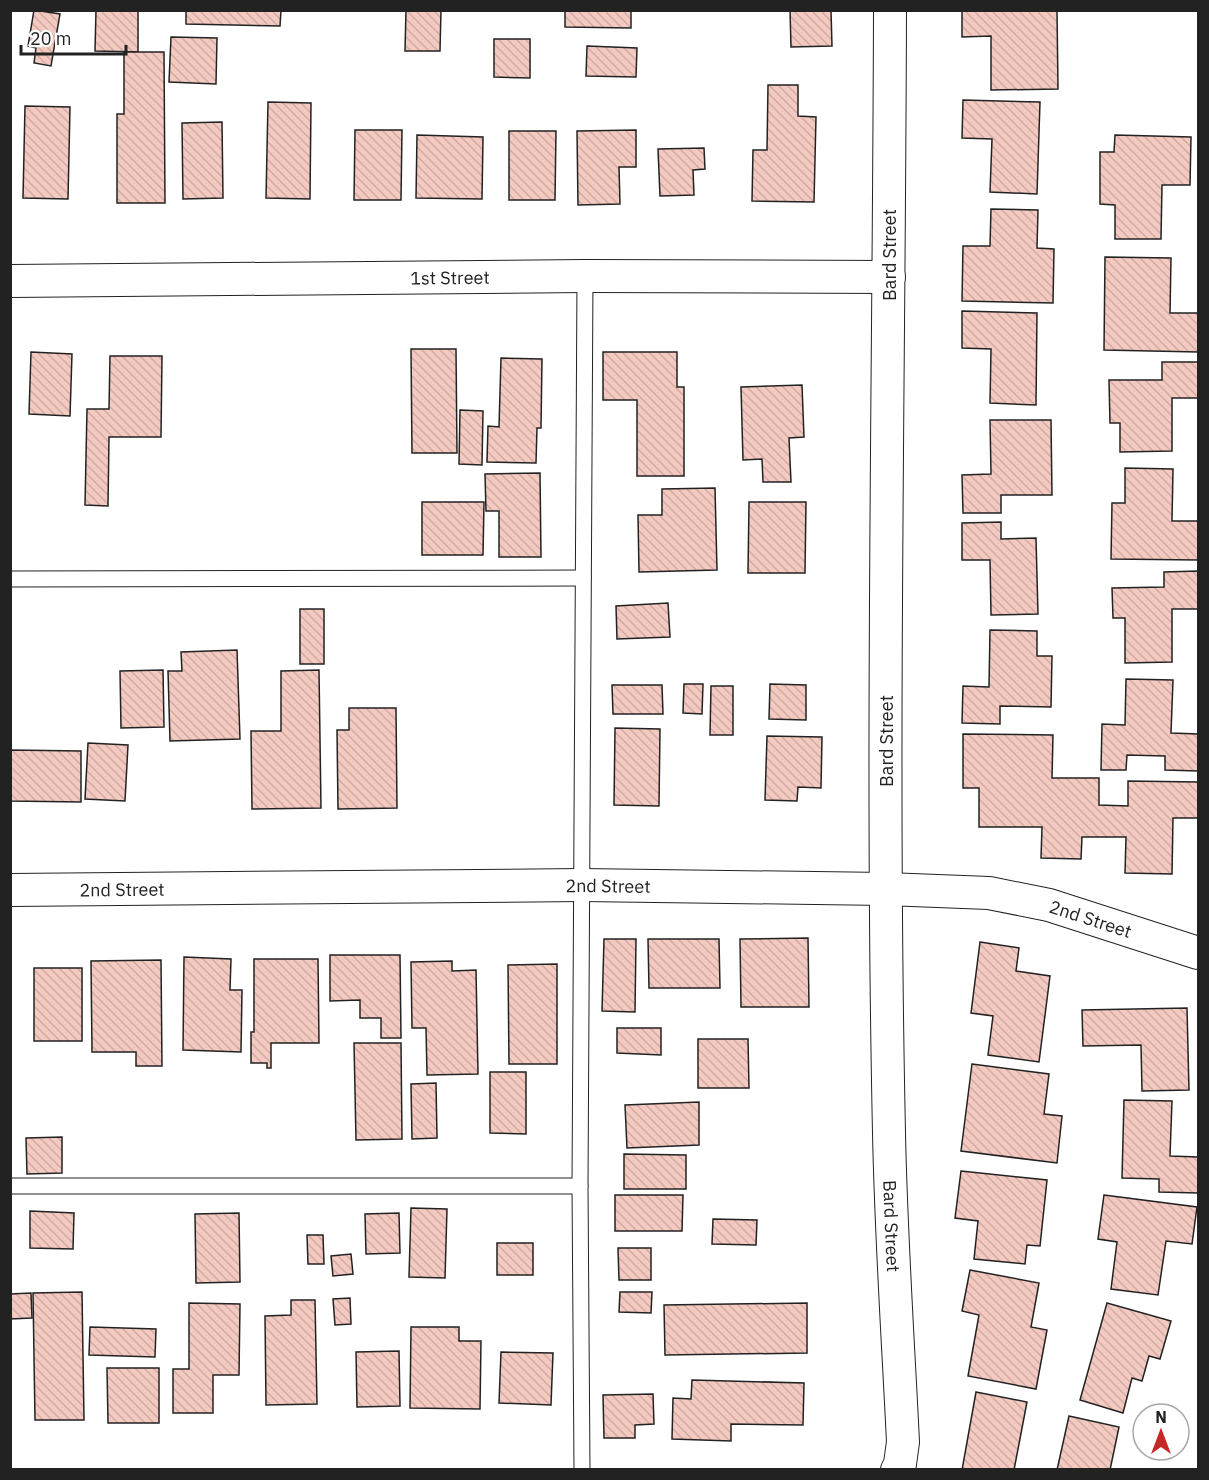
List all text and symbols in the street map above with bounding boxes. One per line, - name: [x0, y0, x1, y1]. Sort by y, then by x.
- scale bar: [21, 18, 126, 56]
- text: 20 m: [30, 27, 72, 50]
- street label: Bard Street: [878, 209, 901, 301]
- street label: 1st Street: [410, 265, 490, 289]
- street label: Bard Street: [875, 695, 898, 787]
- street label: 2nd Street: [565, 873, 651, 897]
- street label: 2nd Street: [79, 877, 165, 901]
- street label: 2nd Street: [1047, 894, 1135, 942]
- street label: Bard Street: [879, 1180, 906, 1272]
- north arrow: [1131, 1402, 1191, 1462]
- text: N: [1155, 1407, 1167, 1427]

